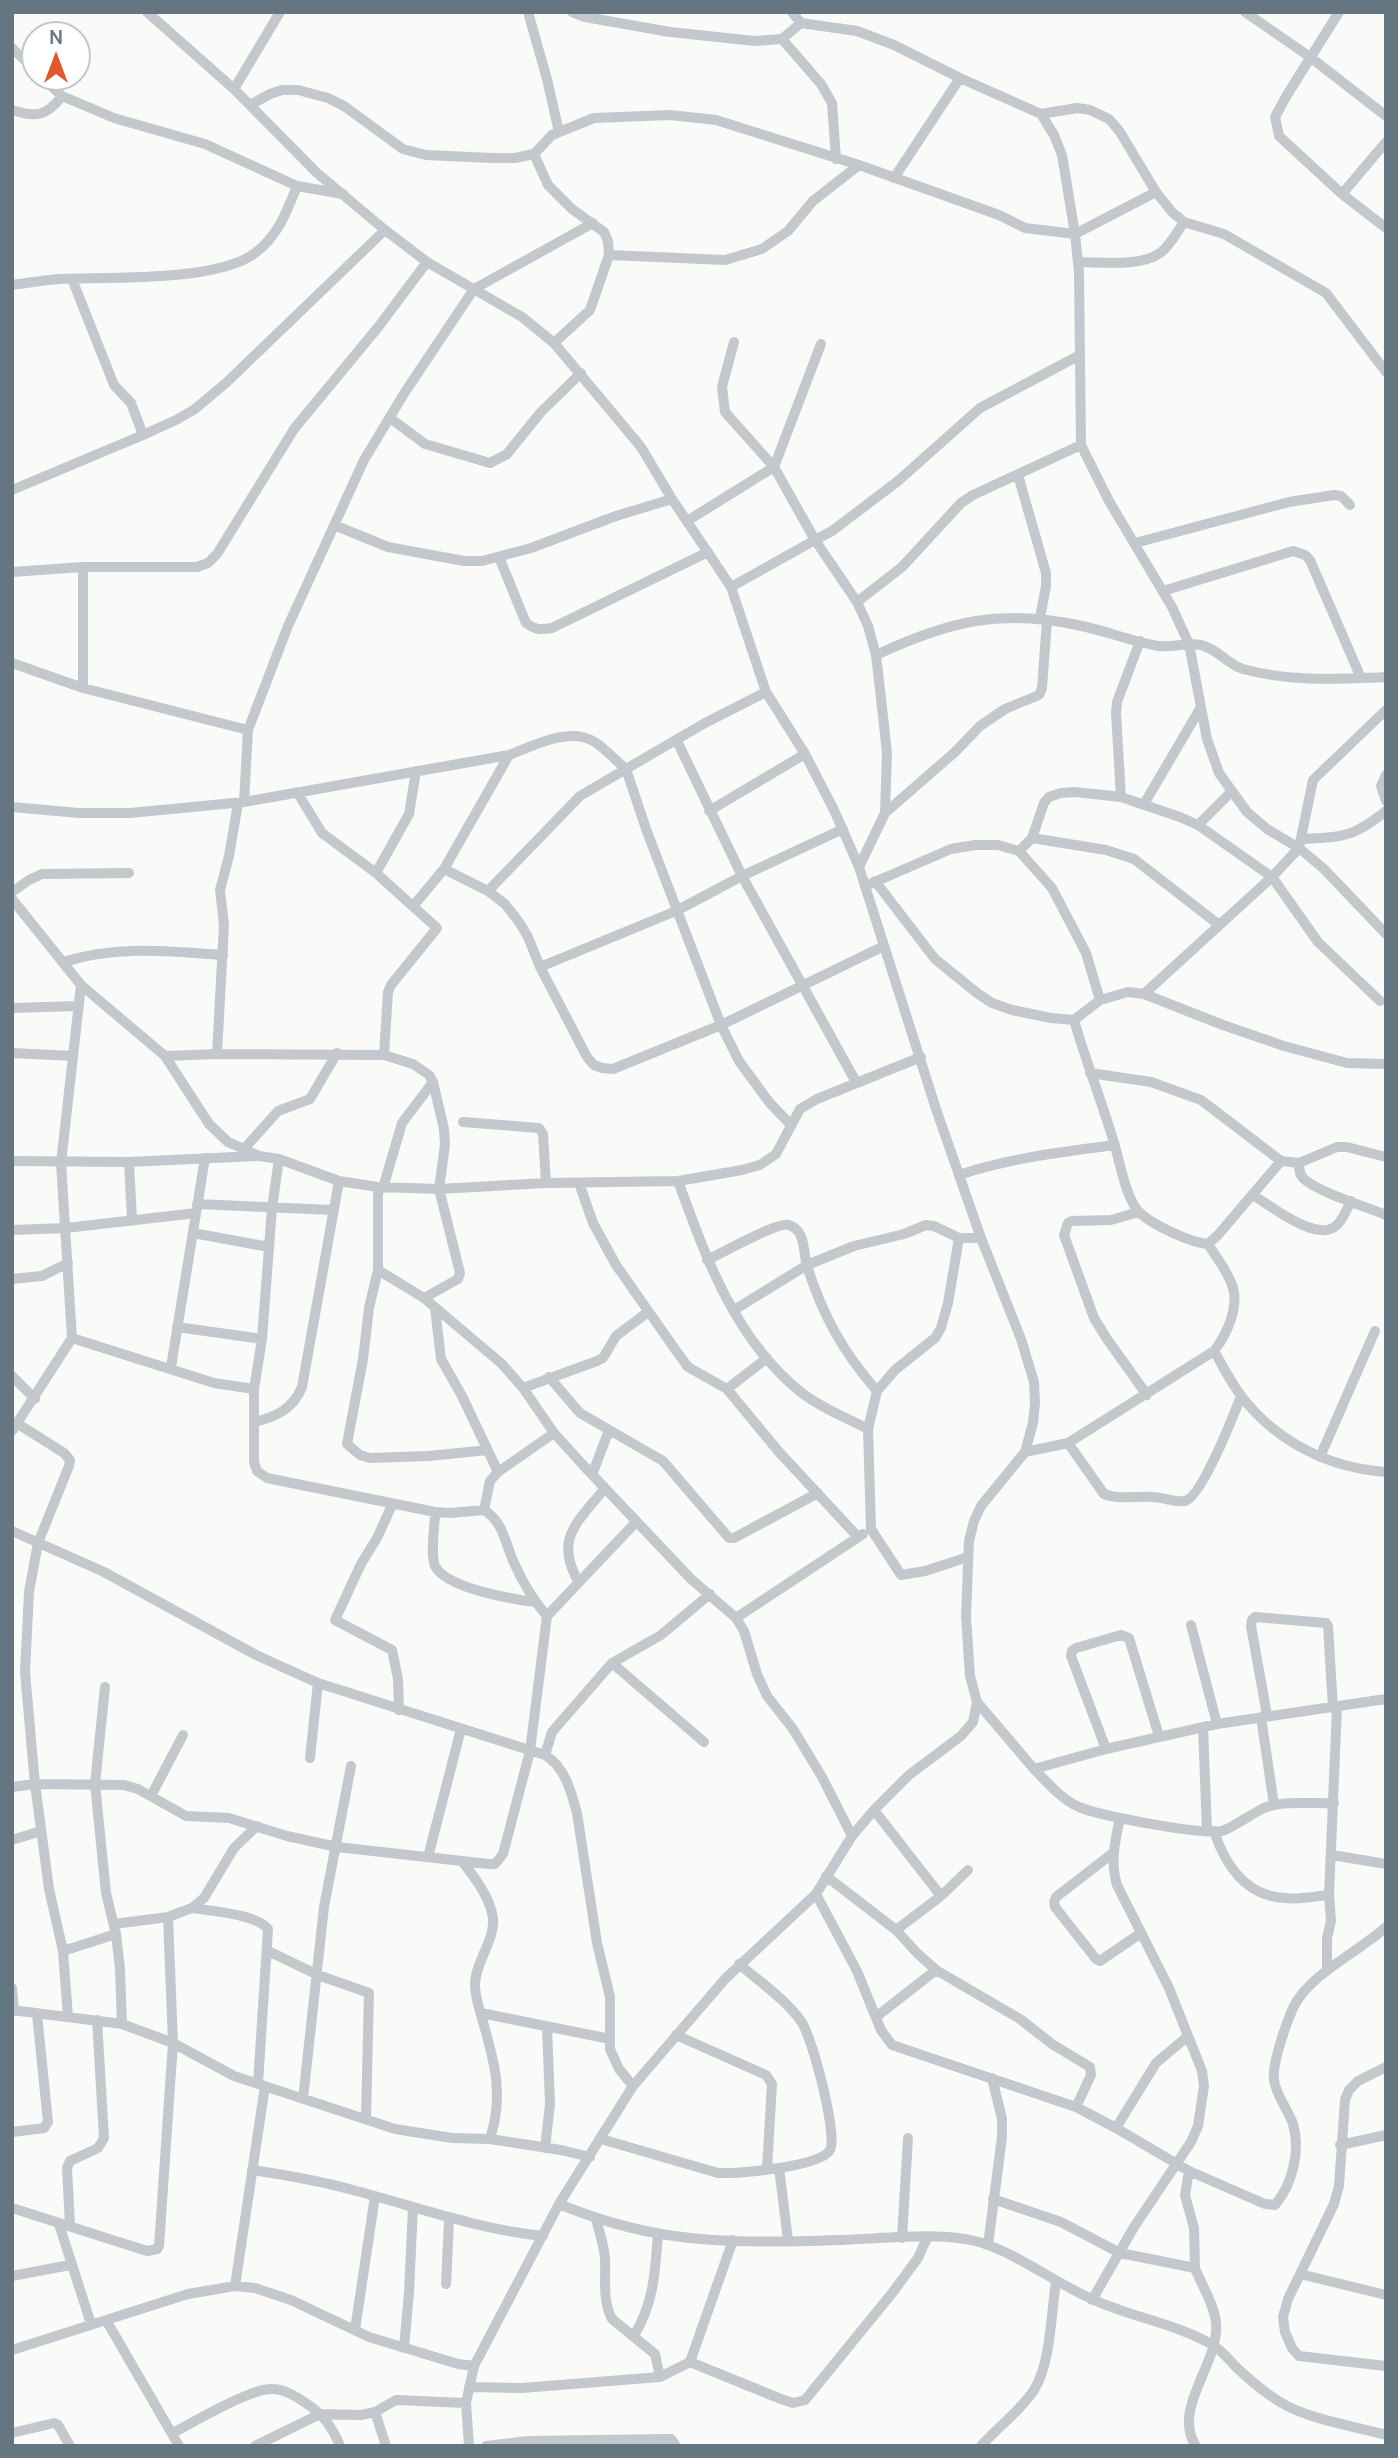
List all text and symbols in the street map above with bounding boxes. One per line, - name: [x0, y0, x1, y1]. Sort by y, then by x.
- north arrow: [21, 21, 91, 91]
- text: N: [49, 24, 63, 50]

